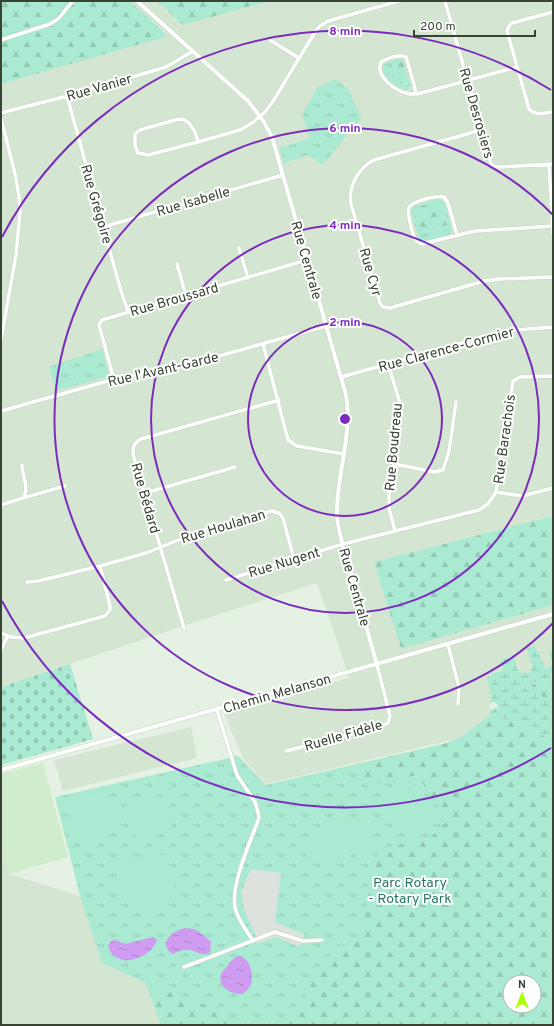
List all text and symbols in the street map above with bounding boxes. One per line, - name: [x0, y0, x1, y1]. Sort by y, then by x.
- scale bar: [414, 12, 535, 38]
- text: 200 m: [420, 19, 456, 35]
- text: 8 min: [329, 24, 361, 40]
- street label: Rue Desrosiers: [454, 66, 497, 161]
- street label: Rue Vanier: [65, 71, 135, 106]
- text: 6 min: [329, 121, 361, 137]
- street label: Rue Grégoire: [76, 163, 115, 246]
- street label: Rue Isabelle: [155, 184, 232, 221]
- text: 4 min: [329, 218, 361, 234]
- street label: Rue Centrale: [286, 219, 325, 302]
- street label: Rue Cyr: [355, 246, 385, 299]
- street label: Rue Broussard: [128, 280, 221, 321]
- text: 2 min: [329, 315, 361, 331]
- street label: Rue Clarence-Cormier: [377, 324, 517, 377]
- street label: Rue l'Avant-Garde: [106, 349, 220, 391]
- street label: Rue Barachois: [491, 393, 520, 485]
- street label: Rue Boudreau: [382, 402, 407, 492]
- centre of rings: [338, 412, 352, 426]
- street label: Rue Bédard: [126, 461, 163, 536]
- street label: Rue Houlahan: [179, 506, 268, 548]
- street label: Rue Nugent: [247, 545, 322, 582]
- street label: Rue Centrale: [334, 546, 373, 629]
- street label: Chemin Melanson: [222, 671, 333, 718]
- street label: Ruelle Fidèle: [302, 717, 385, 756]
- park label: Parc Rotary - Rotary Park: [368, 875, 452, 908]
- north arrow: [502, 974, 542, 1014]
- text: N: [518, 978, 526, 992]

